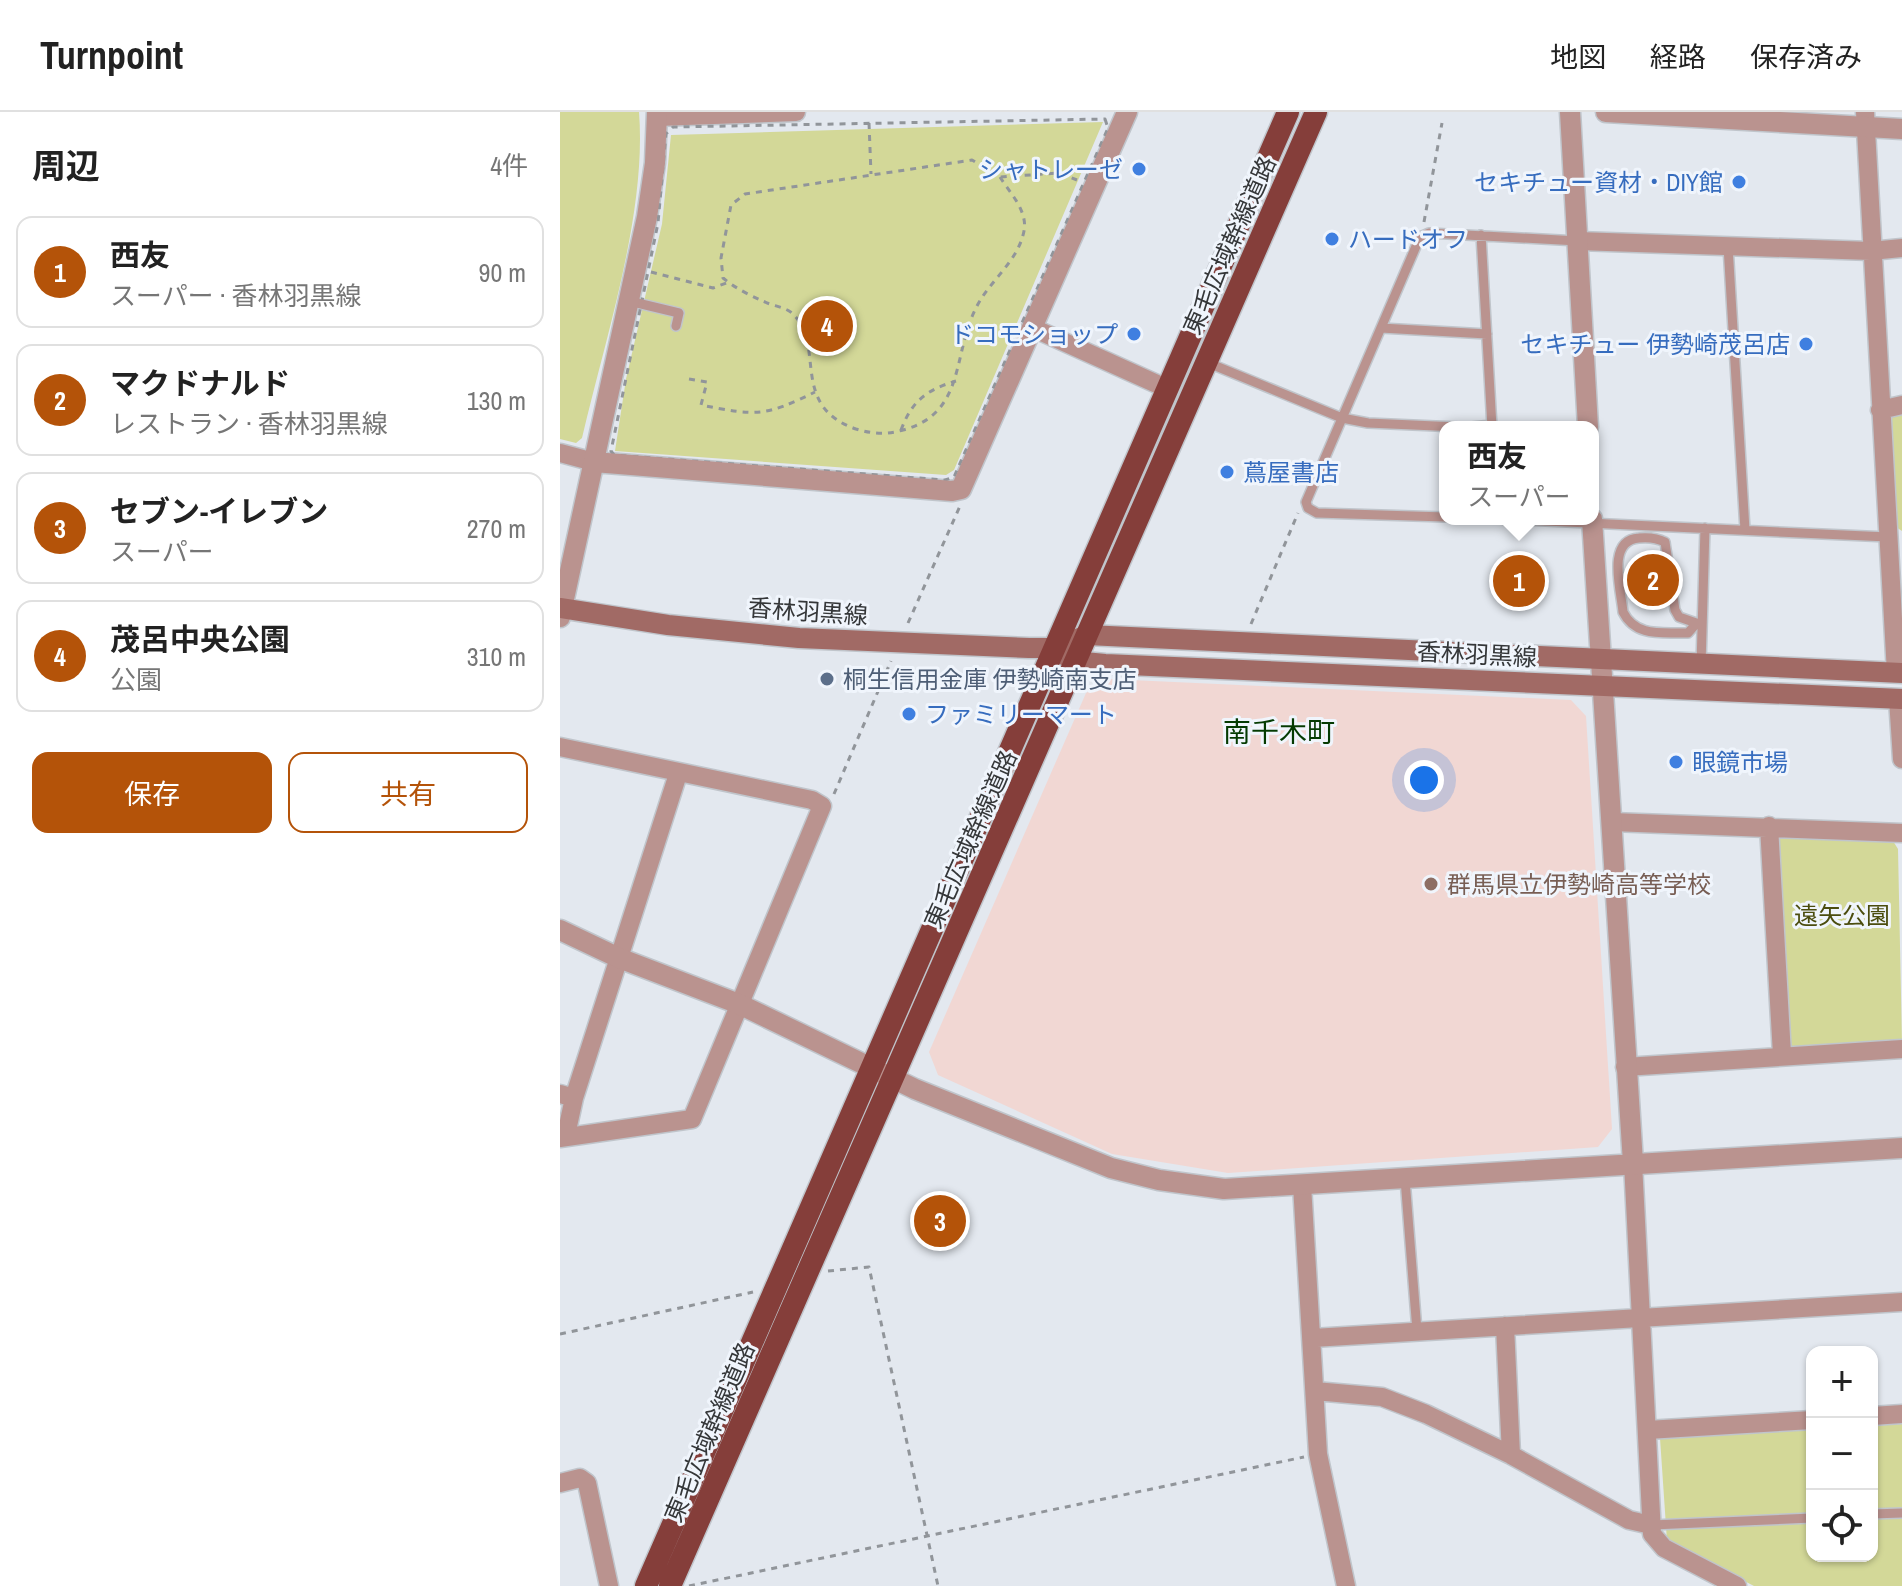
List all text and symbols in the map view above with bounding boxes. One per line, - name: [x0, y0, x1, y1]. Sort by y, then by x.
- text: Turnpoint: [40, 30, 183, 81]
- text: 地図: [1550, 38, 1606, 76]
- text: 経路: [1650, 38, 1706, 76]
- text: 保存済み: [1750, 38, 1862, 76]
- text: 周辺: [32, 143, 100, 189]
- text: 4件: [490, 148, 528, 183]
- street label: 東毛広域幹線道路: [1175, 151, 1283, 339]
- place label: シャトレーゼ: [979, 153, 1123, 185]
- marker: シャトレーゼ: [1130, 160, 1148, 178]
- place label: セキチュー資材・DIY館: [1474, 166, 1723, 198]
- marker: セキチュー資材・DIY館: [1730, 173, 1748, 191]
- place label: ハードオフ: [1348, 223, 1468, 255]
- marker: ハードオフ: [1323, 230, 1341, 248]
- text: 西友: [110, 235, 170, 275]
- text: 1: [54, 255, 66, 290]
- text: 90 m: [479, 255, 526, 290]
- text: スーパー · 香林羽黒線: [110, 278, 362, 313]
- pin: 4: [801, 296, 853, 356]
- place label: ドコモショップ: [950, 318, 1118, 350]
- marker: ドコモショップ: [1125, 325, 1143, 343]
- place label: セキチュー 伊勢崎茂呂店: [1521, 328, 1790, 360]
- marker: セキチュー 伊勢崎茂呂店: [1797, 335, 1815, 353]
- text: マクドナルド: [110, 363, 290, 403]
- text: 2: [54, 383, 66, 418]
- text: 130 m: [467, 383, 526, 418]
- text: レストラン · 香林羽黒線: [110, 406, 388, 441]
- popup: [1439, 421, 1599, 525]
- text: 西友: [1467, 436, 1527, 476]
- place label: 蔦屋書店: [1243, 456, 1339, 488]
- marker: 蔦屋書店: [1218, 463, 1236, 481]
- text: スーパー: [1467, 479, 1571, 514]
- text: セブン-イレブン: [110, 491, 328, 531]
- text: 3: [54, 511, 66, 546]
- text: 270 m: [467, 511, 526, 546]
- text: スーパー: [110, 534, 214, 569]
- pin: 2: [1627, 550, 1679, 610]
- pin: 1: [1493, 551, 1545, 611]
- street label: 香林羽黒線: [747, 591, 869, 631]
- text: 茂呂中央公園: [110, 619, 290, 659]
- street label: 香林羽黒線: [1416, 635, 1538, 673]
- text: 4: [54, 639, 66, 674]
- text: 310 m: [467, 639, 526, 674]
- text: 公園: [110, 662, 162, 697]
- place label: 桐生信用金庫 伊勢崎南支店: [843, 663, 1136, 695]
- marker: 桐生信用金庫 伊勢崎南支店: [818, 670, 836, 688]
- place label: ファミリーマート: [925, 698, 1117, 730]
- marker: ファミリーマート: [900, 705, 918, 723]
- district label: 南千木町: [1223, 713, 1335, 751]
- street label: 東毛広域幹線道路: [916, 745, 1024, 933]
- place label: 眼鏡市場: [1692, 746, 1788, 778]
- button: 保存: [32, 752, 272, 833]
- button: 共有: [288, 752, 528, 833]
- marker: 眼鏡市場: [1667, 753, 1685, 771]
- your location: [1404, 760, 1444, 800]
- place label: 群馬県立伊勢崎高等学校: [1447, 868, 1711, 900]
- marker: 群馬県立伊勢崎高等学校: [1422, 875, 1440, 893]
- park label: 遠矢公園: [1794, 899, 1890, 931]
- pin: 3: [914, 1191, 966, 1251]
- street label: 東毛広域幹線道路: [657, 1337, 761, 1527]
- map controls: [1806, 1346, 1878, 1562]
- button: +: [1806, 1346, 1878, 1418]
- button: −: [1806, 1418, 1878, 1490]
- button: locate: [1806, 1490, 1878, 1562]

